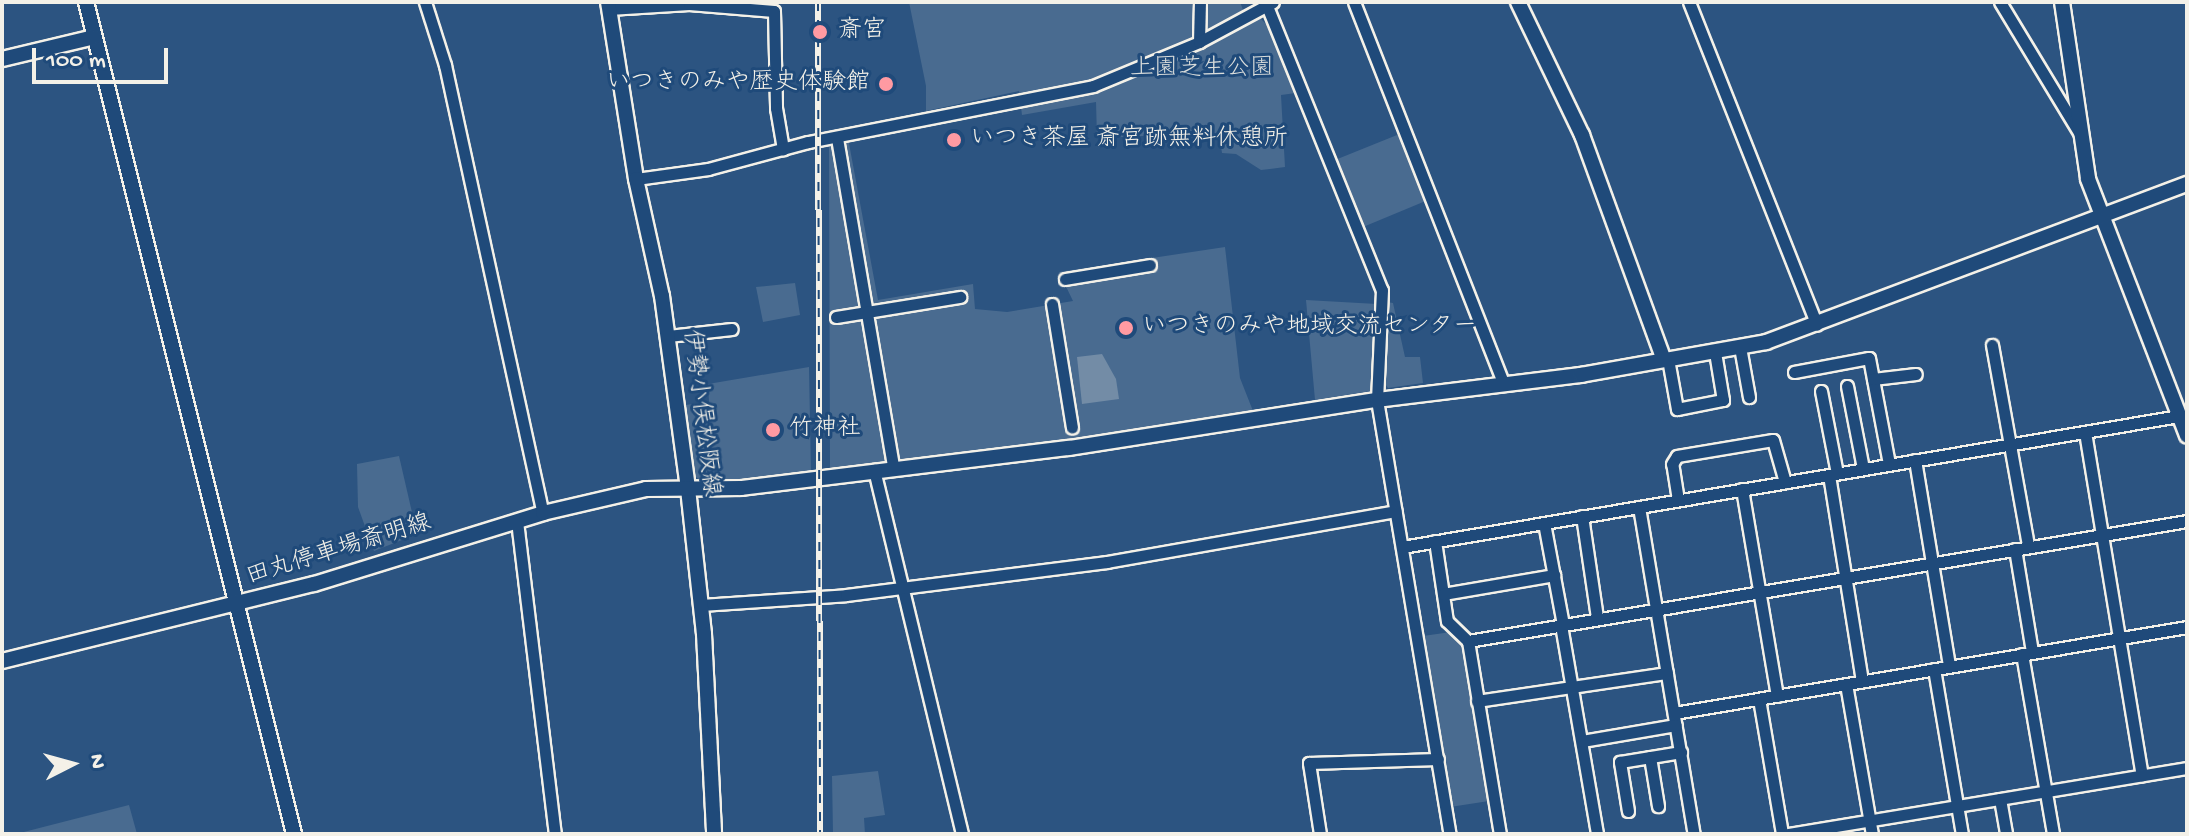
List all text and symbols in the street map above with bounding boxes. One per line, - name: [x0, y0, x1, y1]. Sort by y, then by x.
- place label: 斎宮: [838, 18, 886, 46]
- marker: 斎宮: [809, 21, 831, 43]
- scale bar: [36, 32, 172, 82]
- text: 100 m: [46, 47, 106, 76]
- park label: 上園芝生公園: [1130, 56, 1274, 84]
- place label: いつきのみや歴史体験館: [606, 70, 870, 98]
- marker: いつきのみや歴史体験館: [877, 75, 895, 93]
- place label: いつき茶屋 斎宮跡無料休憩所: [970, 126, 1288, 154]
- marker: いつき茶屋 斎宮跡無料休憩所: [945, 131, 963, 149]
- place label: いつきのみや地域交流センター: [1142, 314, 1478, 342]
- marker: いつきのみや地域交流センター: [1117, 319, 1135, 337]
- street label: 伊勢小俣松阪線: [675, 328, 725, 498]
- place label: 竹神社: [789, 416, 861, 444]
- marker: 竹神社: [764, 421, 782, 439]
- street label: 田丸停車場斎明線: [243, 509, 435, 593]
- north arrow: [32, 724, 112, 804]
- text: N: [82, 753, 110, 770]

